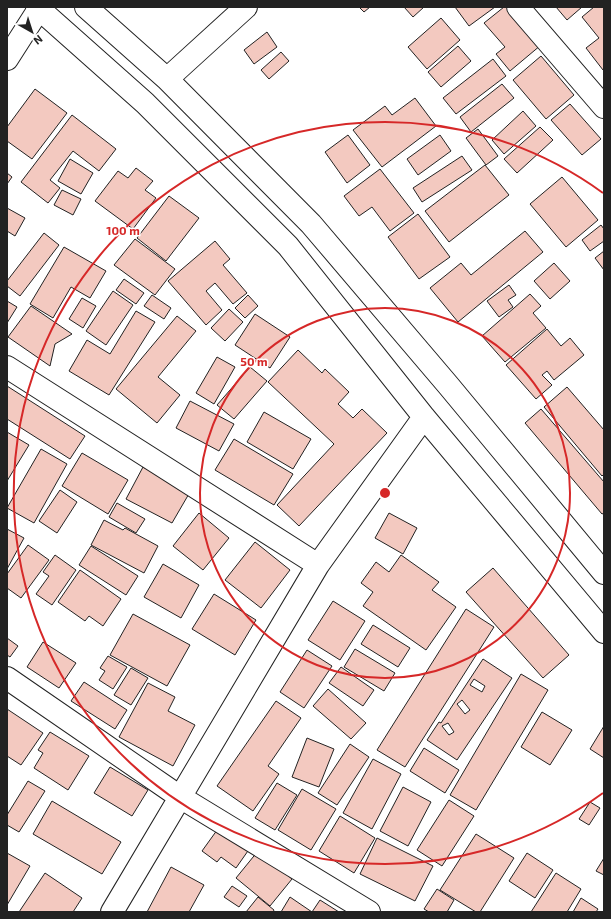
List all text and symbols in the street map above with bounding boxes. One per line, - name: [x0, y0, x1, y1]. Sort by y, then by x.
- north arrow: [12, 12, 52, 52]
- text: N: [31, 33, 46, 48]
- text: 100 m: [106, 223, 140, 237]
- text: 50 m: [240, 354, 268, 368]
- centre of rings: [378, 486, 392, 500]

